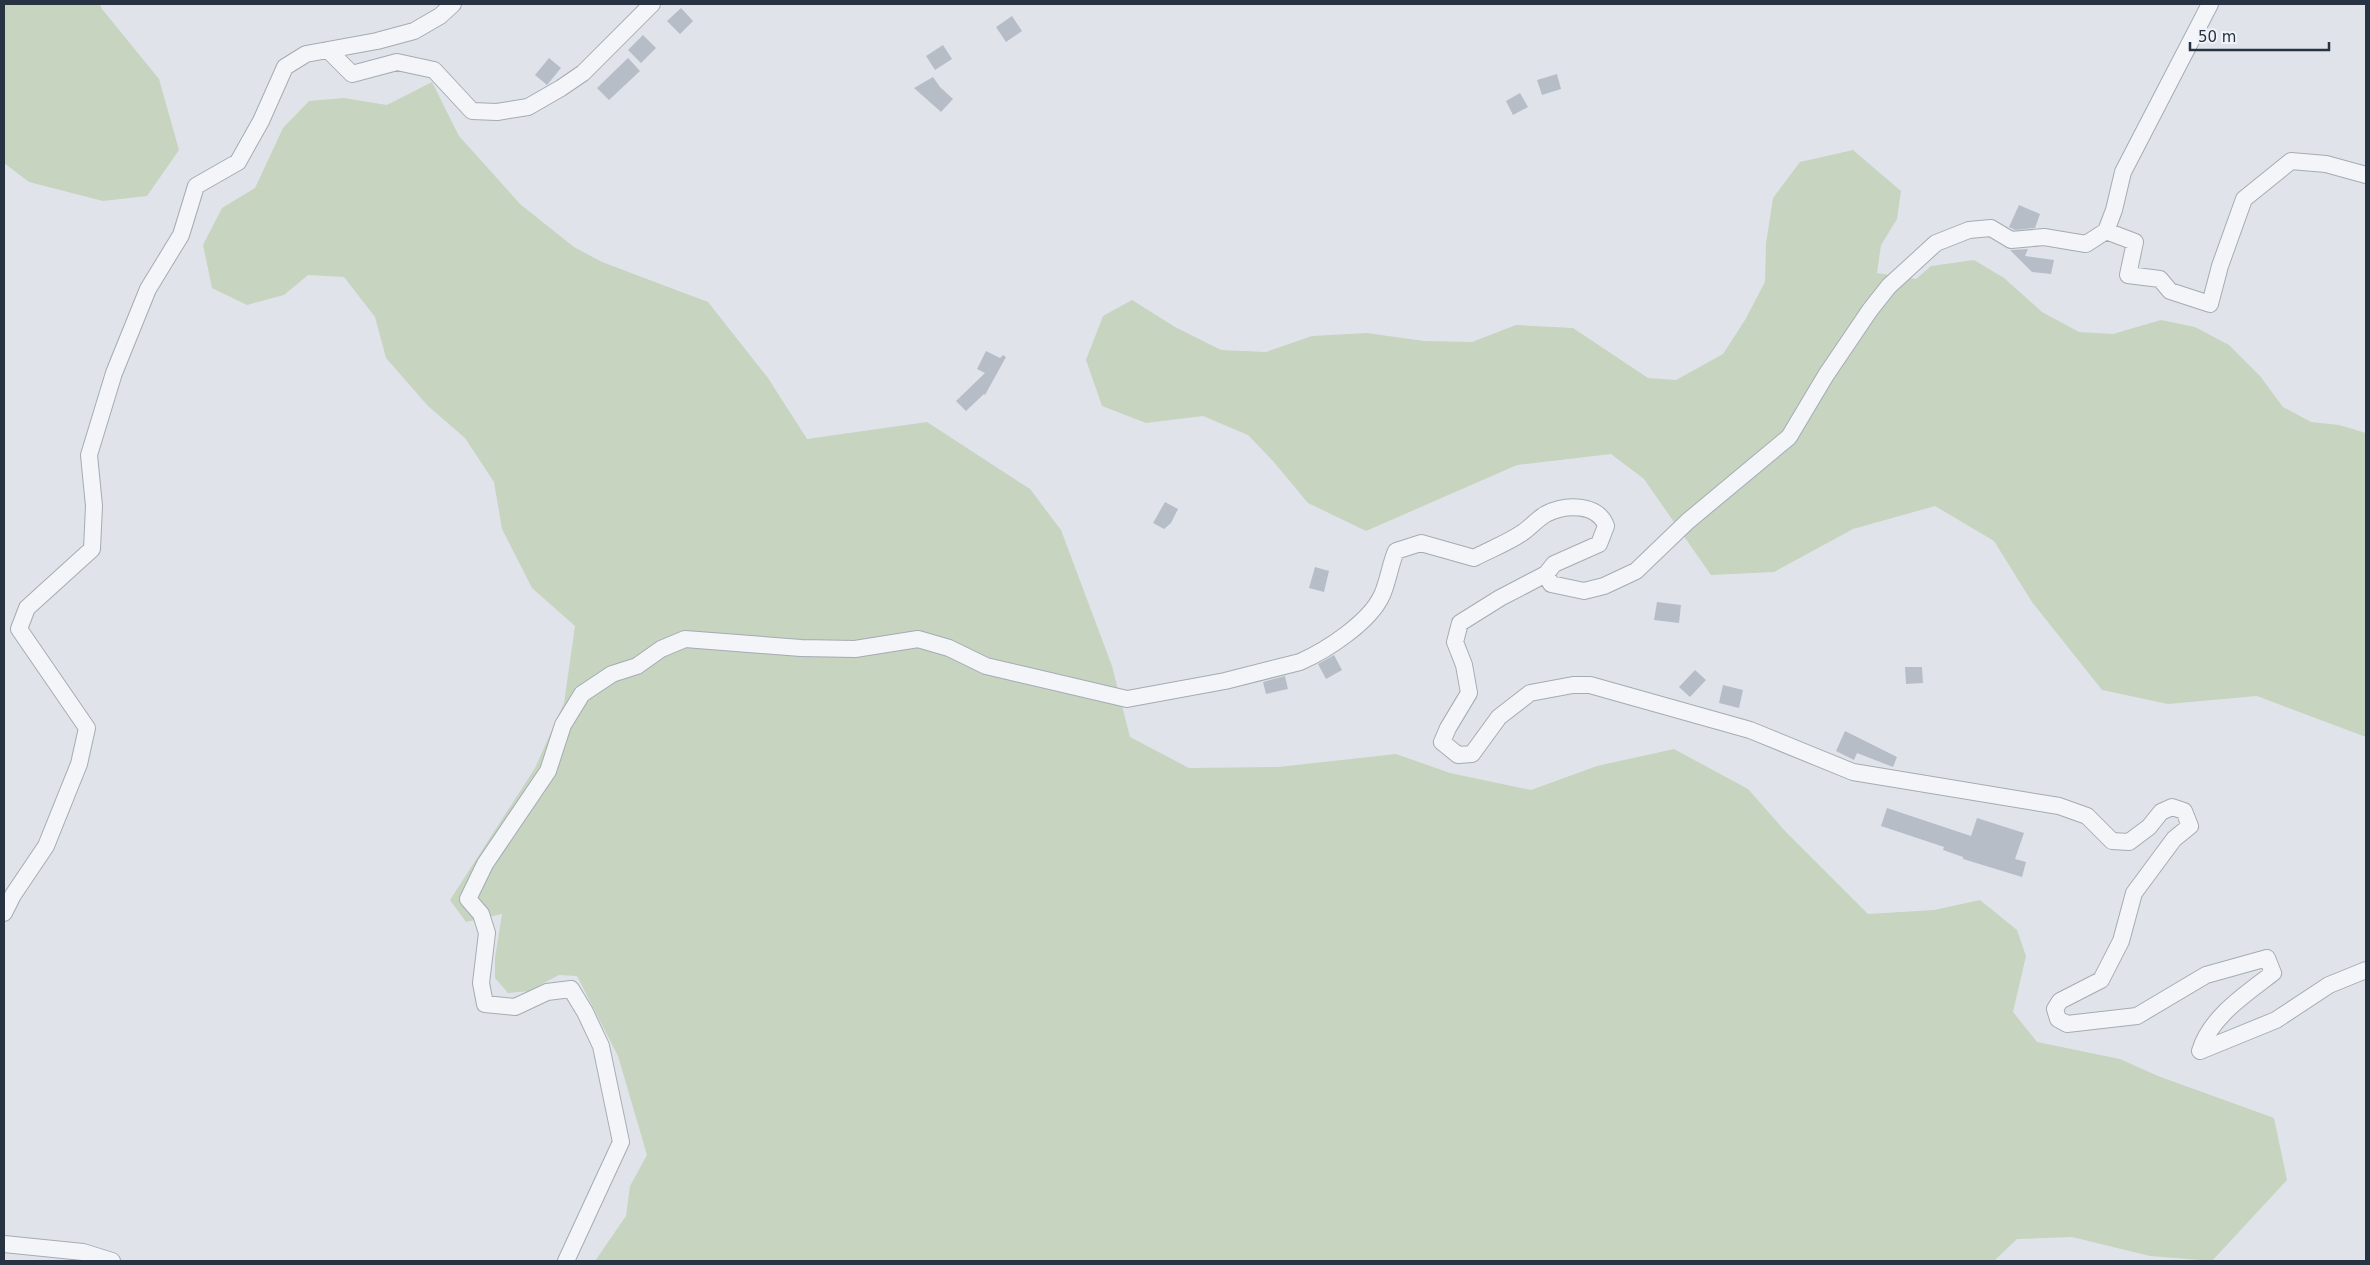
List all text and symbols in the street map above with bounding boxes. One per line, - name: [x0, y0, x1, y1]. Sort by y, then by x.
- scale bar: [2190, 20, 2329, 52]
- text: 50 m: [2198, 28, 2236, 46]

